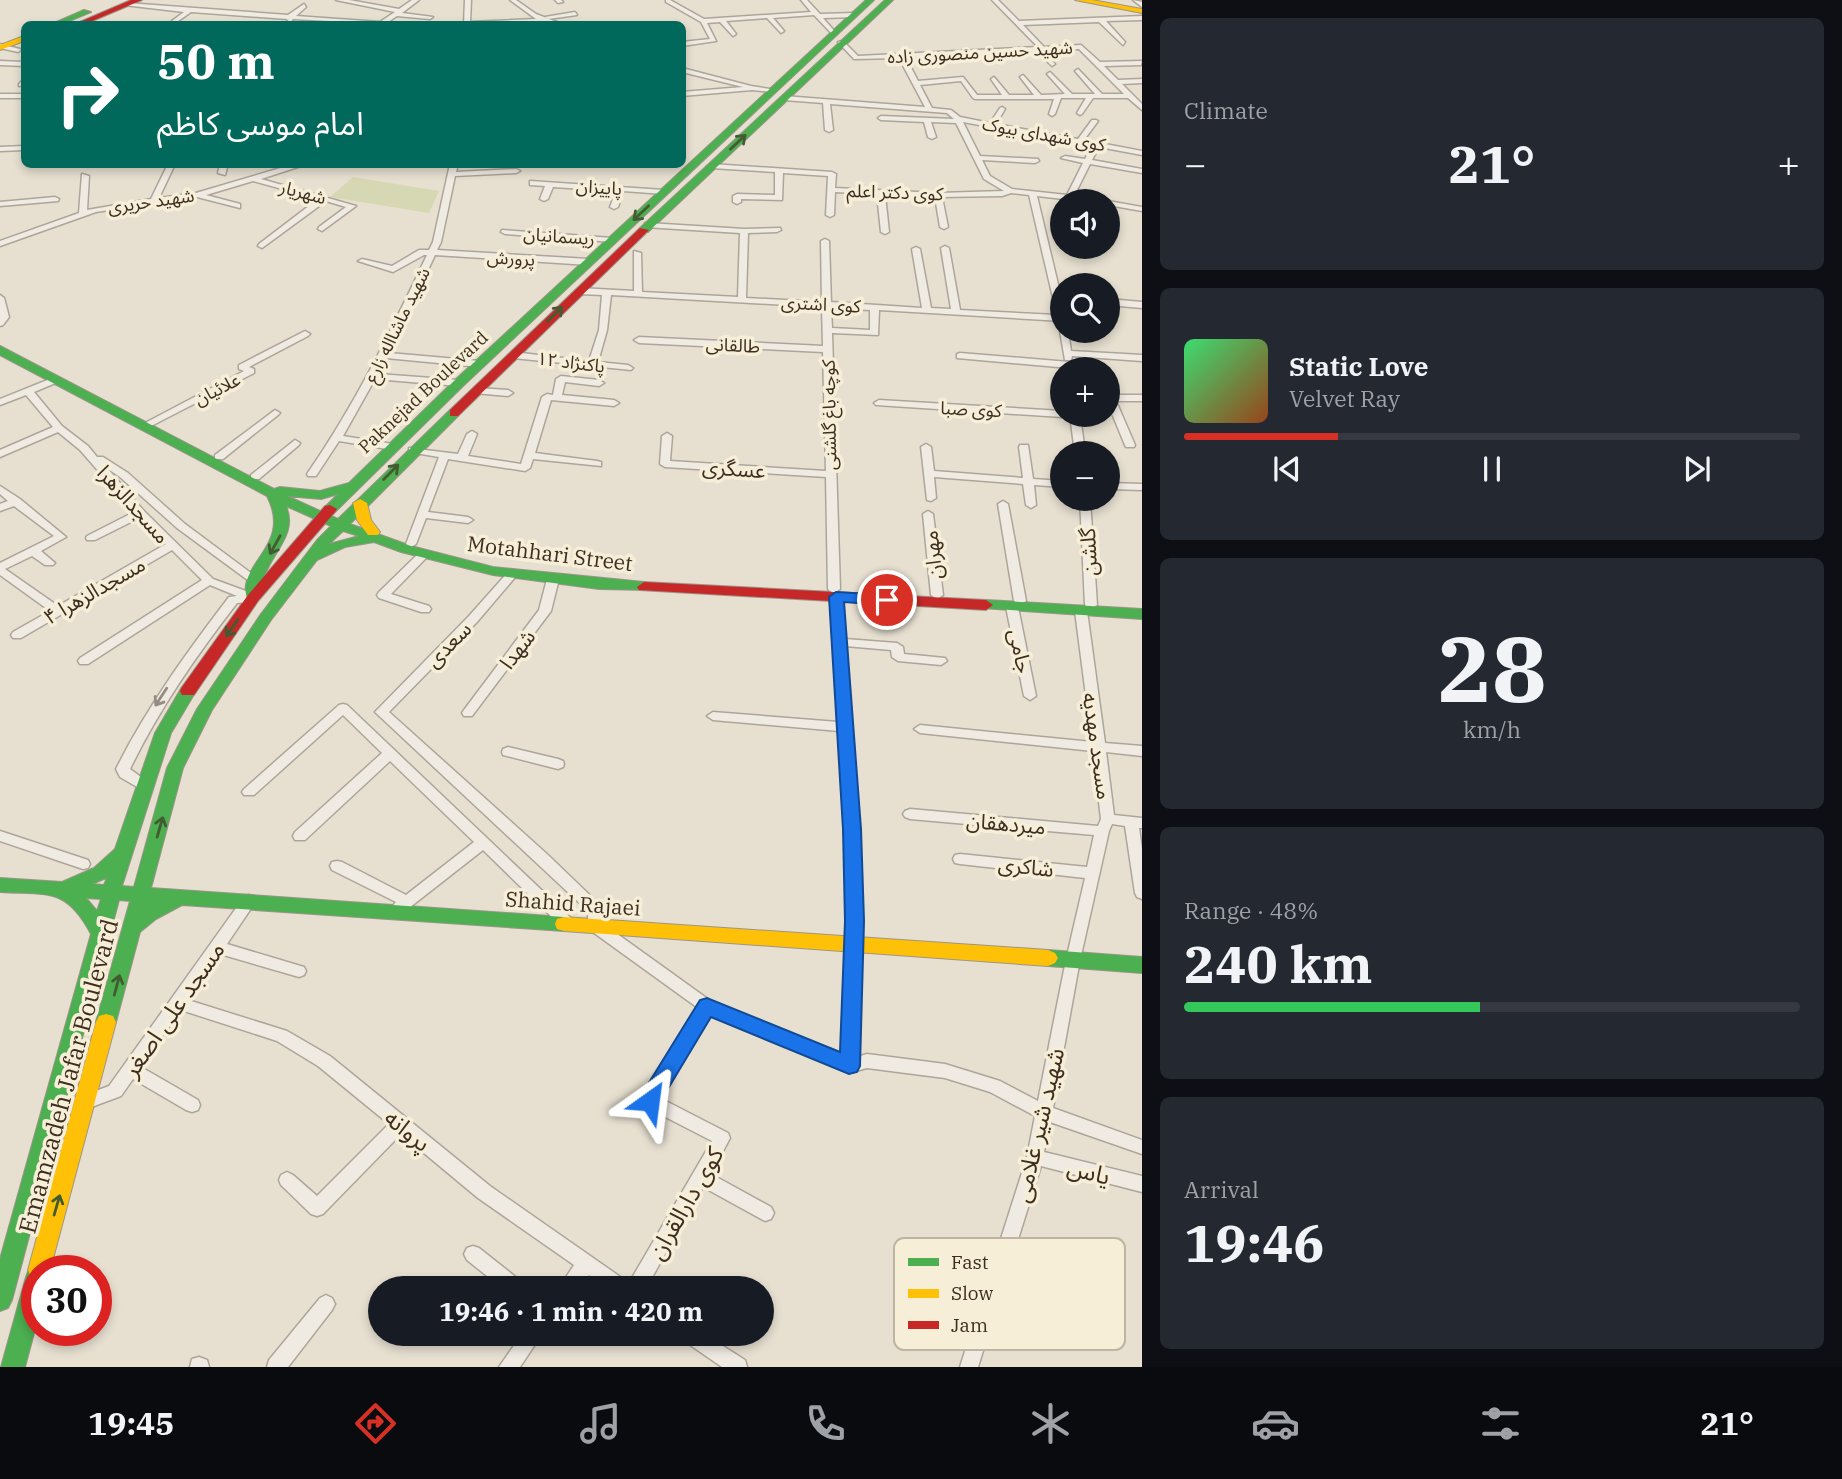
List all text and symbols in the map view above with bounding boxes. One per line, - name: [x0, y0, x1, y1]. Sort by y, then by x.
- text: 50 m: [157, 29, 275, 92]
- street label: شهید حسین منصوری زاده: [887, 36, 1073, 68]
- icon: right: [42, 49, 133, 140]
- text: Climate: [1184, 95, 1268, 125]
- text: امام موسی کاظم: [157, 102, 364, 144]
- street label: کوی شهدای بیوک: [981, 112, 1108, 156]
- text: 21°: [1449, 130, 1535, 197]
- one-way arrow: [729, 133, 746, 150]
- text: −: [1184, 139, 1207, 188]
- text: +: [1777, 139, 1800, 188]
- street label: پاییزان: [575, 174, 623, 200]
- street label: شهریار: [276, 175, 329, 209]
- street label: کوی دکتر اعلم: [846, 179, 944, 207]
- street label: شهید حریری: [106, 184, 196, 218]
- map controls: [1050, 189, 1120, 511]
- button: sound: [1050, 189, 1120, 259]
- one-way arrow: [633, 205, 650, 222]
- street label: ریسمانیان: [523, 222, 595, 250]
- street label: پرورش: [486, 245, 536, 271]
- street label: شهید ماشااله زارع: [359, 263, 438, 388]
- button: search: [1050, 273, 1120, 343]
- street label: کوی اشتری: [781, 290, 862, 318]
- one-way arrow: [546, 306, 563, 323]
- street label: Paknejad Boulevard: [353, 326, 493, 458]
- street label: طالقانی: [705, 332, 761, 358]
- street label: پاکنژاد ۱۲: [536, 346, 606, 378]
- text: Static Love: [1289, 349, 1428, 383]
- button: +: [1050, 357, 1120, 427]
- street label: کوچه باغ گلشنی: [817, 359, 844, 470]
- street label: علائیان: [190, 368, 244, 410]
- text: Velvet Ray: [1289, 383, 1400, 413]
- street label: کوی صبا: [940, 396, 1003, 422]
- button: −: [1050, 441, 1120, 511]
- icon: previous: [1268, 450, 1306, 488]
- icon: pause: [1473, 450, 1511, 488]
- icon: next: [1678, 450, 1716, 488]
- street label: عسگری: [701, 452, 767, 484]
- street label: مسجدالزهرا: [91, 459, 177, 549]
- one-way arrow: [382, 464, 399, 481]
- street label: گلشن: [1073, 527, 1103, 577]
- street label: Motahhari Street: [466, 529, 634, 577]
- street label: مهران: [916, 529, 948, 581]
- one-way arrow: [268, 534, 282, 554]
- street label: مسجدالزهرا ۴: [38, 550, 150, 630]
- pin: [857, 570, 917, 630]
- icon: arrive: [868, 581, 906, 619]
- text: 28: [1437, 609, 1547, 727]
- street label: سعدی: [419, 615, 477, 673]
- one-way arrow: [225, 618, 239, 637]
- street label: شهدا: [493, 623, 541, 675]
- street label: جامی: [1003, 626, 1039, 676]
- one-way arrow: [154, 687, 168, 707]
- street label: مسجد مهدیه: [1077, 691, 1119, 801]
- text: km/h: [1463, 714, 1521, 744]
- street label: میردهقان: [965, 806, 1047, 840]
- one-way arrow: [155, 816, 168, 838]
- street label: شاکری: [997, 849, 1055, 883]
- street label: Shahid Rajaei: [504, 884, 642, 922]
- text: Range · 48%: [1184, 895, 1318, 925]
- street label: Emamzadeh Jafar Boulevard: [11, 915, 125, 1237]
- text: 240 km: [1184, 930, 1373, 997]
- street label: مسجد علی اصغر: [114, 935, 232, 1084]
- one-way arrow: [111, 975, 124, 997]
- street label: شهید شیر غلامی: [1005, 1045, 1071, 1205]
- position arrow: [613, 1064, 687, 1138]
- street label: پروانه: [378, 1101, 438, 1159]
- street label: کوی دارالقران: [640, 1140, 731, 1265]
- street label: یاس: [1064, 1150, 1114, 1192]
- text: Arrival: [1184, 1174, 1259, 1204]
- one-way arrow: [51, 1194, 64, 1217]
- text: 19:46: [1184, 1209, 1325, 1276]
- legend: [894, 1238, 1125, 1350]
- text: Fast: [951, 1250, 989, 1274]
- speed limit sign: 30: [21, 1255, 112, 1346]
- text: Slow: [951, 1281, 993, 1305]
- text: 19:46 · 1 min · 420 m: [439, 1294, 703, 1328]
- text: Jam: [951, 1313, 988, 1337]
- icon: directions: [351, 1399, 400, 1448]
- icon: music: [576, 1399, 625, 1448]
- icon: phone: [801, 1399, 850, 1448]
- icon: climate: [1026, 1399, 1075, 1448]
- icon: car: [1251, 1399, 1300, 1448]
- icon: filters: [1476, 1399, 1525, 1448]
- text: 19:45: [88, 1402, 175, 1444]
- text: 21°: [1701, 1402, 1754, 1444]

